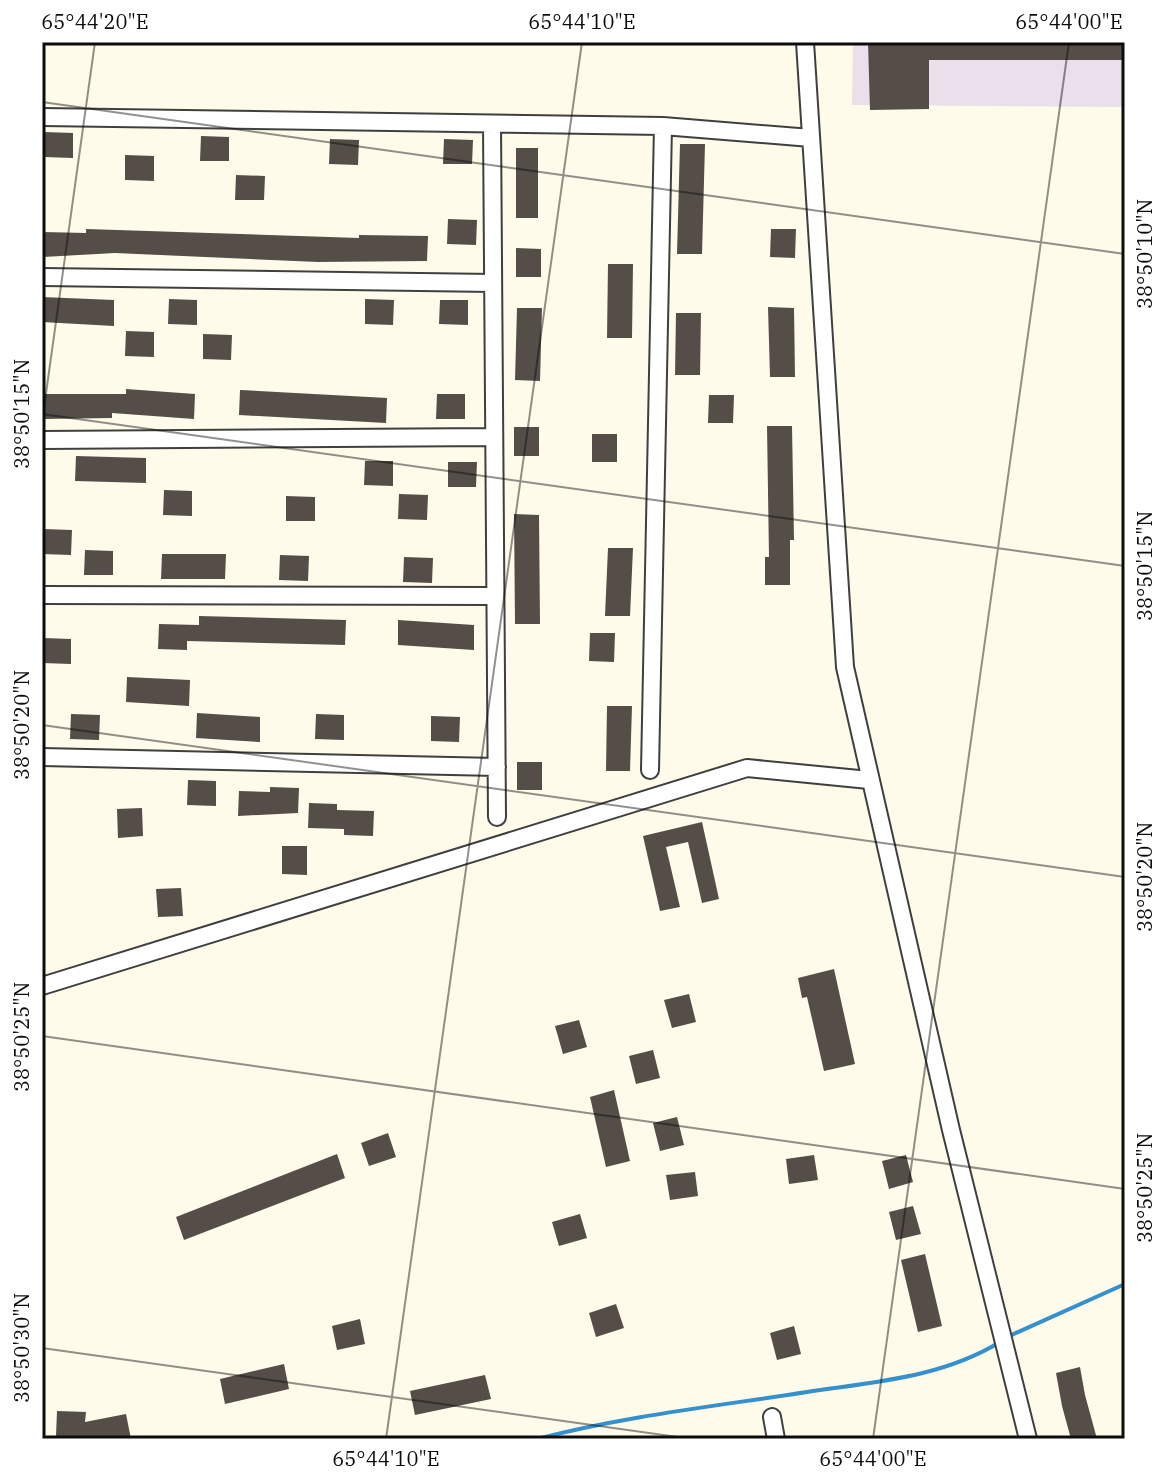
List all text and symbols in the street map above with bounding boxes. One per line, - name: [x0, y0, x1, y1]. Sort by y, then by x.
- text: 65°44'20"E: [41, 8, 149, 35]
- text: 65°44'10"E: [528, 8, 636, 35]
- text: 65°44'00"E: [1015, 8, 1123, 35]
- text: 38°50'10"N: [1131, 199, 1158, 309]
- text: 38°50'15"N: [8, 359, 35, 469]
- text: 38°50'15"N: [1131, 511, 1158, 621]
- text: 38°50'20"N: [8, 670, 35, 780]
- text: 38°50'20"N: [1131, 822, 1158, 932]
- text: 38°50'25"N: [8, 982, 35, 1092]
- text: 38°50'25"N: [1131, 1133, 1158, 1243]
- text: 38°50'30"N: [8, 1293, 35, 1403]
- text: 65°44'10"E: [332, 1445, 440, 1472]
- text: 65°44'00"E: [819, 1445, 927, 1472]

